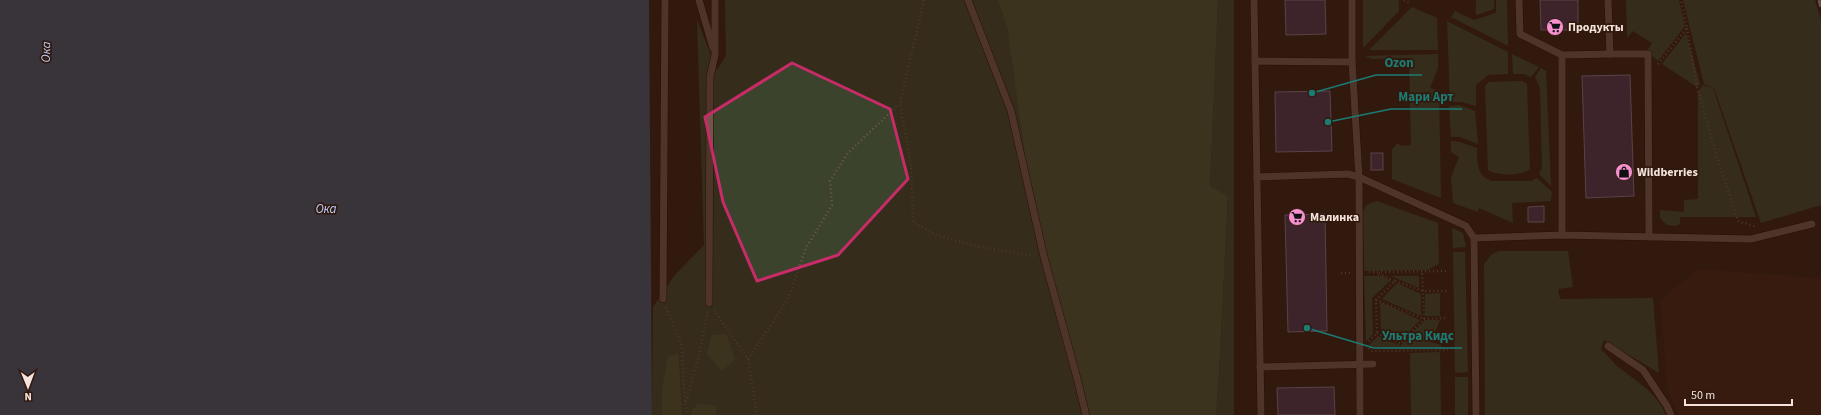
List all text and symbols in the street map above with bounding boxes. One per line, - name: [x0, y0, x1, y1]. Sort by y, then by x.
- supermarket icon: Продукты: [1545, 17, 1565, 37]
- place label: Продукты: [1568, 19, 1624, 36]
- water label: Ока: [37, 41, 55, 63]
- callout: Ozon: [1376, 50, 1422, 75]
- text: Ozon: [1384, 54, 1414, 72]
- callout: Мари Арт: [1391, 84, 1462, 109]
- text: Мари Арт: [1398, 88, 1454, 106]
- shop icon: Wildberries: [1614, 162, 1634, 182]
- place label: Wildberries: [1637, 164, 1698, 181]
- water label: Ока: [315, 200, 337, 218]
- supermarket icon: Малинка: [1287, 207, 1307, 227]
- place label: Малинка: [1310, 209, 1359, 226]
- callout: Ультра Кидс: [1374, 323, 1462, 348]
- text: Ультра Кидс: [1382, 327, 1454, 345]
- north arrow: [8, 367, 48, 407]
- scale bar: [1685, 381, 1792, 407]
- text: 50 m: [1691, 387, 1715, 404]
- text: N: [24, 389, 32, 404]

